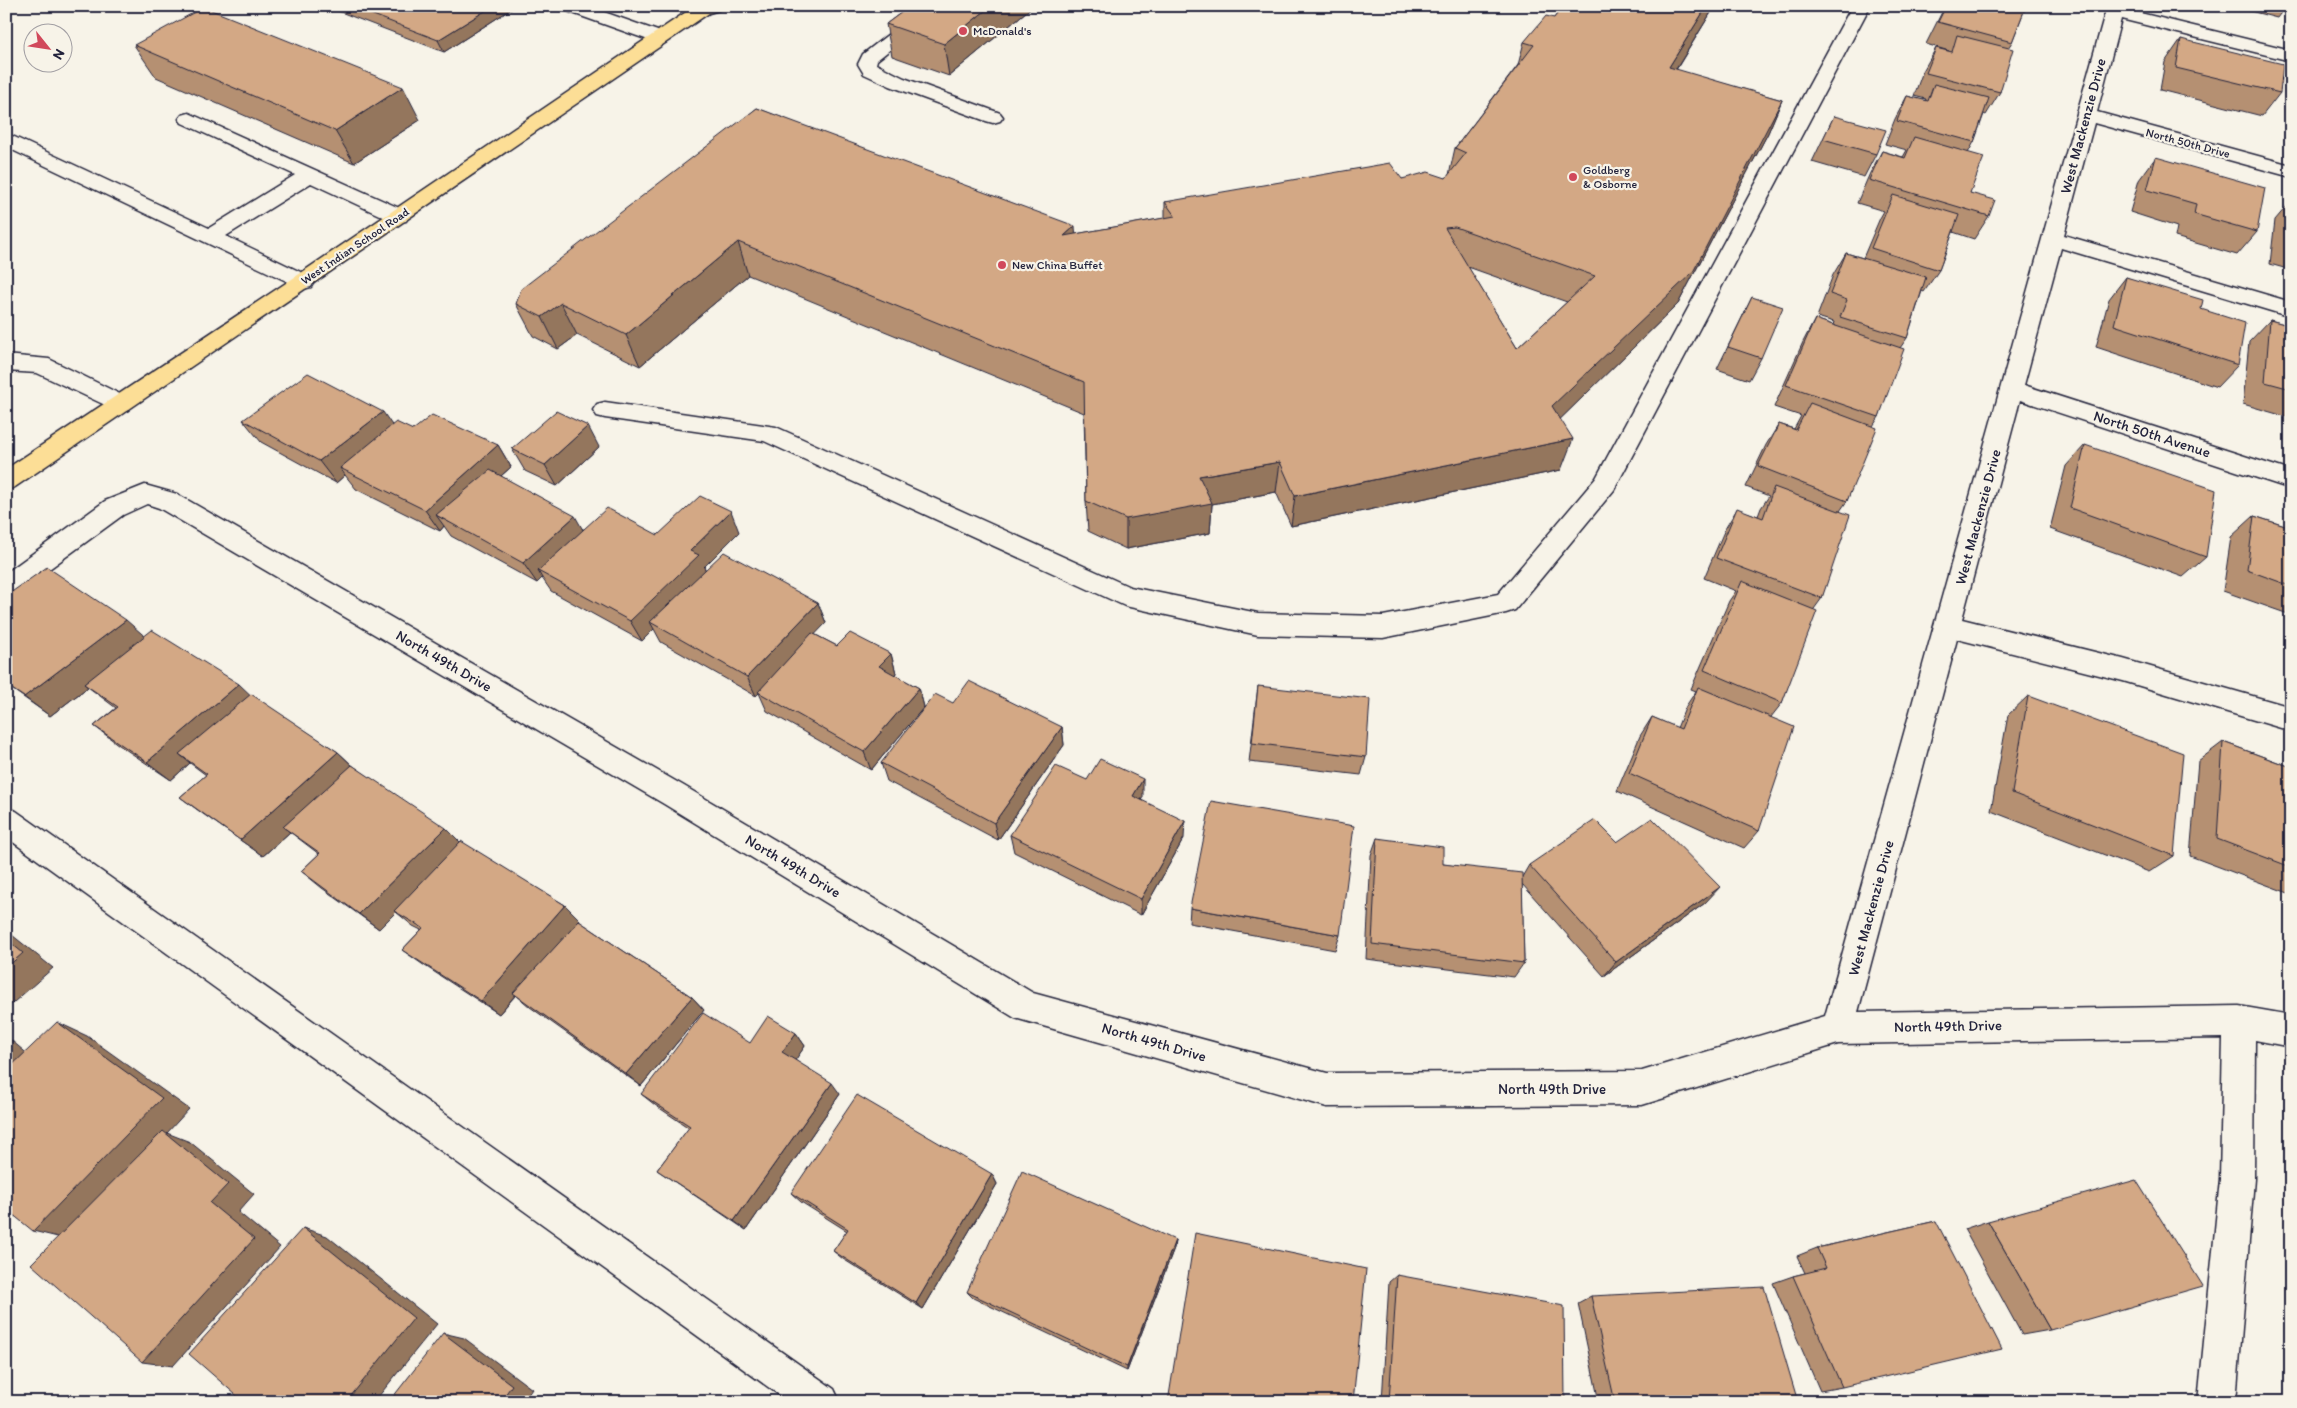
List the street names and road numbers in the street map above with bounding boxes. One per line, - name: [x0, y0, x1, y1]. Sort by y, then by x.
- street label: West Mackenzie Drive: [2056, 56, 2110, 196]
- street label: North 50th Drive: [2144, 125, 2232, 161]
- street label: West Indian School Road: [298, 204, 412, 287]
- street label: North 50th Avenue: [2091, 407, 2213, 461]
- street label: West Mackenzie Drive: [1951, 447, 2005, 587]
- street label: North 49th Drive: [393, 626, 495, 696]
- street label: North 49th Drive: [742, 830, 844, 902]
- street label: West Mackenzie Drive: [1844, 838, 1898, 978]
- street label: North 49th Drive: [1894, 1016, 2002, 1036]
- street label: North 49th Drive: [1100, 1018, 1208, 1066]
- street label: North 49th Drive: [1498, 1080, 1606, 1098]

